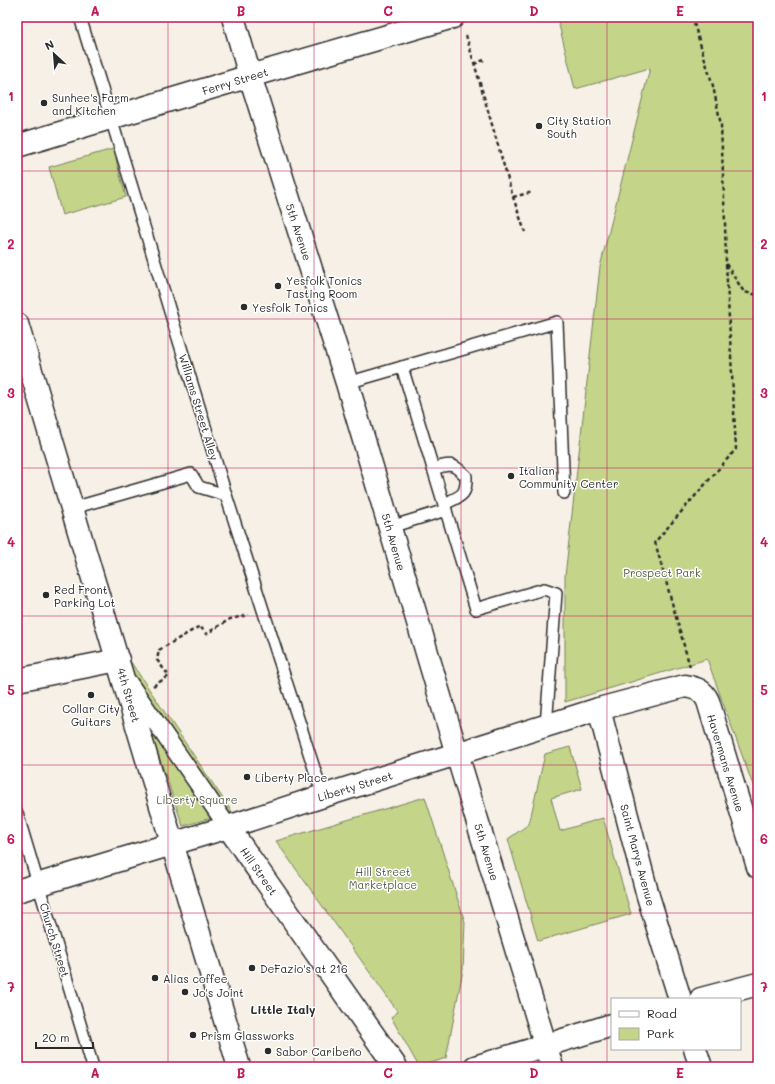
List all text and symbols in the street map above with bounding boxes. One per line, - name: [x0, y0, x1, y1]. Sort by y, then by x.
- text: A: [90, 2, 100, 19]
- text: B: [237, 2, 246, 19]
- text: C: [383, 2, 393, 19]
- text: D: [529, 2, 539, 19]
- text: E: [676, 2, 684, 19]
- north arrow: [34, 34, 74, 74]
- text: N: [42, 36, 56, 53]
- street label: Ferry Street: [200, 64, 270, 98]
- text: 1: [8, 87, 14, 104]
- text: 1: [761, 87, 767, 104]
- place label: Sunhee's Farm and Kitchen: [52, 90, 129, 118]
- marker: Sunhee's Farm and Kitchen: [39, 98, 49, 108]
- place label: City Station South: [547, 113, 611, 141]
- marker: City Station South: [534, 121, 544, 131]
- street label: 5th Avenue: [283, 202, 315, 263]
- text: 2: [7, 235, 15, 252]
- text: 2: [760, 235, 768, 252]
- place label: Yesfolk Tonics Tasting Room: [286, 273, 362, 301]
- marker: Yesfolk Tonics Tasting Room: [273, 281, 283, 291]
- place label: Yesfolk Tonics: [252, 300, 328, 315]
- marker: Yesfolk Tonics: [239, 302, 249, 312]
- street label: Williams Street Alley: [176, 352, 222, 462]
- text: 3: [7, 384, 15, 401]
- text: 3: [760, 384, 768, 401]
- place label: Italian Community Center: [519, 463, 618, 491]
- marker: Italian Community Center: [506, 471, 516, 481]
- street label: 5th Avenue: [379, 512, 409, 573]
- text: 4: [7, 533, 15, 550]
- text: 4: [760, 533, 768, 550]
- park label: Prospect Park: [623, 565, 701, 580]
- place label: Red Front Parking Lot: [54, 582, 116, 610]
- marker: Red Front Parking Lot: [41, 590, 51, 600]
- street label: 4th Street: [114, 666, 144, 724]
- text: 5: [7, 681, 15, 698]
- text: 5: [760, 681, 768, 698]
- marker: Collar City Guitars: [86, 690, 96, 700]
- place label: Collar City Guitars: [62, 701, 120, 729]
- street label: Havermans Avenue: [704, 712, 748, 814]
- street label: Liberty Street: [316, 767, 394, 805]
- place label: Liberty Place: [255, 770, 327, 785]
- marker: Liberty Place: [242, 772, 252, 782]
- park label: Liberty Square: [156, 792, 238, 807]
- street label: Saint Marys Avenue: [617, 802, 659, 908]
- street label: 5th Avenue: [471, 822, 503, 883]
- text: 6: [7, 830, 15, 847]
- text: 6: [760, 830, 768, 847]
- street label: Hill Street: [237, 844, 281, 898]
- park label: Hill Street Marketplace: [349, 864, 417, 892]
- street label: Church Street: [37, 901, 73, 979]
- place label: DeFazio's at 216: [260, 961, 348, 976]
- marker: DeFazio's at 216: [247, 963, 257, 973]
- place label: Alias coffee: [163, 971, 228, 986]
- marker: Alias coffee: [150, 973, 160, 983]
- text: 7: [7, 978, 15, 995]
- text: 7: [760, 978, 768, 995]
- place label: Jo's Joint: [193, 985, 244, 1000]
- marker: Jo's Joint: [180, 987, 190, 997]
- legend: [611, 998, 741, 1050]
- district label: Little Italy: [251, 1001, 316, 1017]
- text: Road: [647, 1005, 677, 1021]
- scale bar: [36, 1024, 93, 1050]
- text: Park: [647, 1025, 674, 1041]
- place label: Prism Glassworks: [201, 1028, 294, 1043]
- text: 20 m: [42, 1029, 70, 1045]
- marker: Prism Glassworks: [188, 1030, 198, 1040]
- place label: Sabor Caribeño: [276, 1044, 362, 1059]
- marker: Sabor Caribeño: [263, 1046, 273, 1056]
- text: A: [90, 1064, 100, 1081]
- text: B: [237, 1064, 246, 1081]
- text: C: [383, 1064, 393, 1081]
- text: D: [529, 1064, 539, 1081]
- text: E: [676, 1064, 684, 1081]

